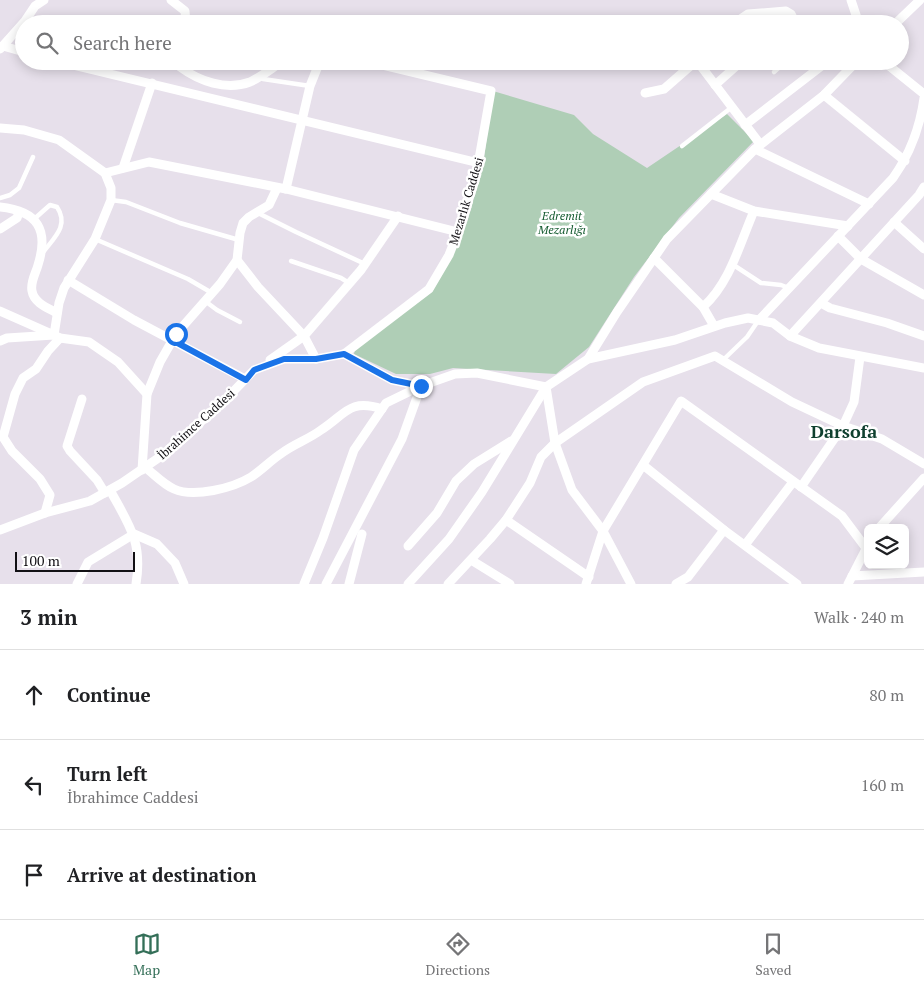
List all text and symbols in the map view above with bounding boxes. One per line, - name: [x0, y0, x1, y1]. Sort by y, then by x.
- search box: [15, 15, 909, 70]
- icon: search: [33, 29, 61, 57]
- text: Search here: [73, 30, 172, 55]
- street label: Mezarlık Caddesi: [446, 155, 487, 247]
- park label: Edremit Mezarlığı: [537, 208, 586, 237]
- route start: [165, 323, 188, 346]
- route end: [410, 375, 433, 398]
- street label: İbrahimce Caddesi: [154, 385, 238, 463]
- district label: Darsofa: [811, 419, 877, 443]
- map controls: [864, 524, 909, 569]
- button: layers: [864, 524, 909, 569]
- scale bar: [15, 549, 135, 572]
- text: 100 m: [22, 551, 60, 570]
- text: 3 min: [20, 603, 77, 631]
- text: Walk · 240 m: [814, 606, 904, 628]
- icon: ahead: [20, 681, 48, 709]
- text: Continue: [67, 682, 151, 707]
- text: 80 m: [869, 684, 904, 706]
- text: Turn left: [67, 761, 148, 786]
- icon: left: [20, 771, 48, 799]
- text: 160 m: [861, 774, 904, 796]
- text: İbrahimce Caddesi: [67, 786, 199, 808]
- icon: arrive: [20, 861, 48, 889]
- text: Arrive at destination: [67, 862, 256, 887]
- tab: Map: [133, 930, 161, 979]
- tab: Directions: [426, 930, 490, 979]
- tab: Saved: [755, 930, 791, 979]

